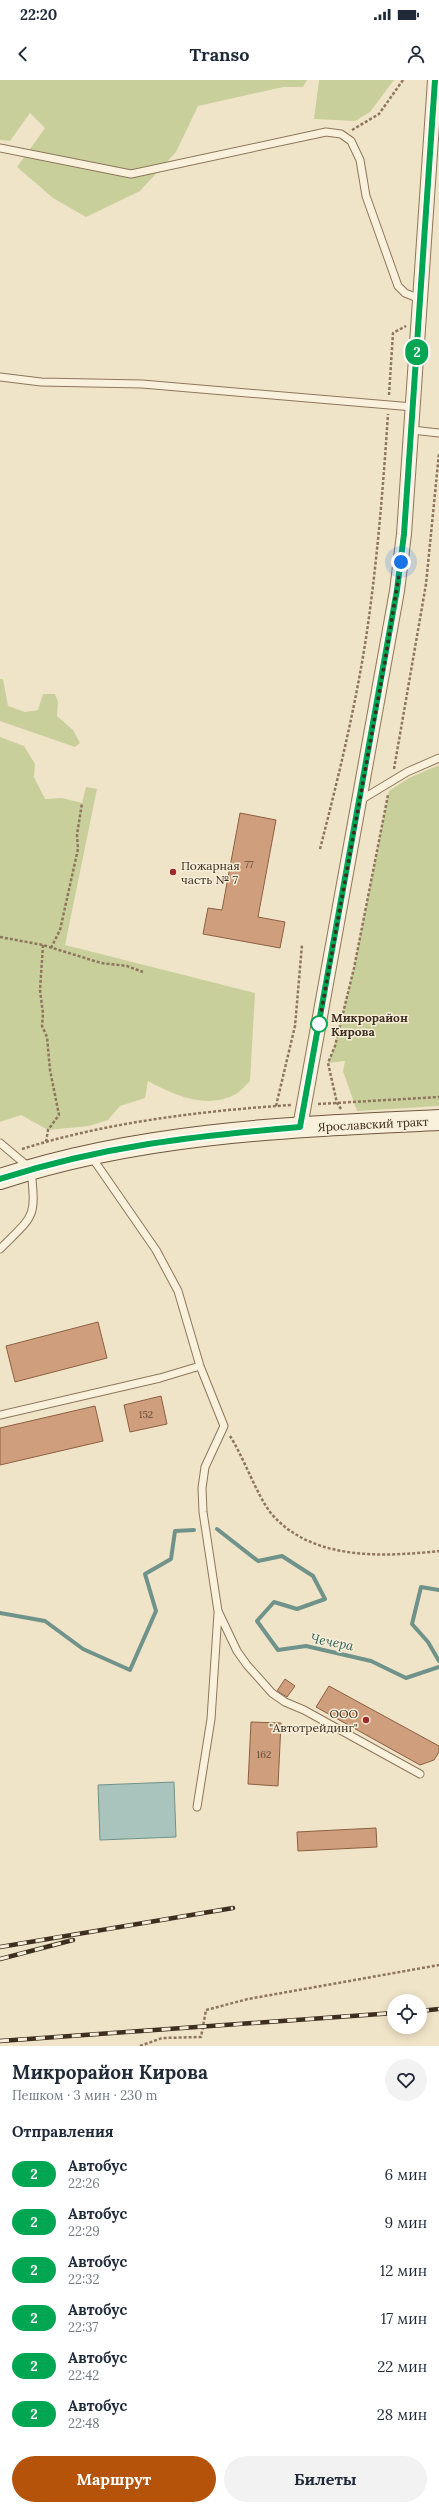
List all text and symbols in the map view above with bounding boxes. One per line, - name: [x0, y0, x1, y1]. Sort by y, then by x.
- text: 22:20: [20, 5, 57, 24]
- icon: back: [12, 43, 34, 65]
- text: Transo: [189, 43, 250, 66]
- icon: person: [405, 43, 427, 65]
- line badge: 2: [404, 339, 430, 365]
- text: 2: [413, 343, 421, 361]
- your location: [391, 552, 411, 572]
- place label: Пожарная часть № 7: [181, 858, 240, 887]
- house number: 77: [244, 858, 254, 871]
- marker: Пожарная часть № 7: [168, 867, 178, 877]
- place label: Микрорайон Кирова: [331, 1010, 408, 1039]
- marker: Микрорайон Кирова: [310, 1015, 328, 1033]
- street label: Ярославский тракт: [317, 1114, 429, 1134]
- house number: 152: [139, 1408, 153, 1421]
- water label: Чечера: [309, 1630, 356, 1655]
- place label: ООО "Автотрейдинг": [269, 1706, 358, 1735]
- marker: ООО "Автотрейдинг": [361, 1715, 371, 1725]
- house number: 162: [257, 1748, 271, 1761]
- map controls: [387, 1994, 427, 2034]
- button: locate: [387, 1994, 427, 2034]
- button: heart: [385, 2059, 427, 2101]
- text: Микрорайон Кирова: [12, 2060, 208, 2084]
- text: Пешком · 3 мин · 230 m: [12, 2087, 157, 2104]
- text: Отправления: [12, 2122, 114, 2141]
- text: Автобус: [68, 2156, 127, 2175]
- text: 2: [30, 2165, 38, 2183]
- text: 6 мин: [385, 2165, 427, 2184]
- text: 22:26: [68, 2175, 100, 2192]
- text: Автобус: [68, 2204, 127, 2223]
- text: 2: [30, 2213, 38, 2231]
- text: 9 мин: [385, 2213, 427, 2232]
- text: 22:29: [68, 2223, 100, 2240]
- text: Автобус: [68, 2252, 127, 2271]
- text: 2: [30, 2261, 38, 2279]
- text: 12 мин: [380, 2261, 427, 2280]
- text: 22:32: [68, 2271, 99, 2288]
- text: Автобус: [68, 2300, 127, 2319]
- text: 2: [30, 2309, 38, 2327]
- text: 17 мин: [381, 2309, 427, 2328]
- text: 22:37: [68, 2319, 98, 2336]
- text: Автобус: [68, 2348, 127, 2367]
- text: 2: [30, 2357, 38, 2375]
- text: 22 мин: [377, 2357, 427, 2376]
- text: 22:42: [68, 2367, 99, 2384]
- text: Автобус: [68, 2396, 127, 2415]
- text: 2: [30, 2405, 38, 2423]
- text: 28 мин: [377, 2405, 427, 2424]
- text: 22:48: [68, 2415, 100, 2432]
- button: Маршрут: [12, 2456, 216, 2502]
- button: Билеты: [224, 2456, 427, 2502]

